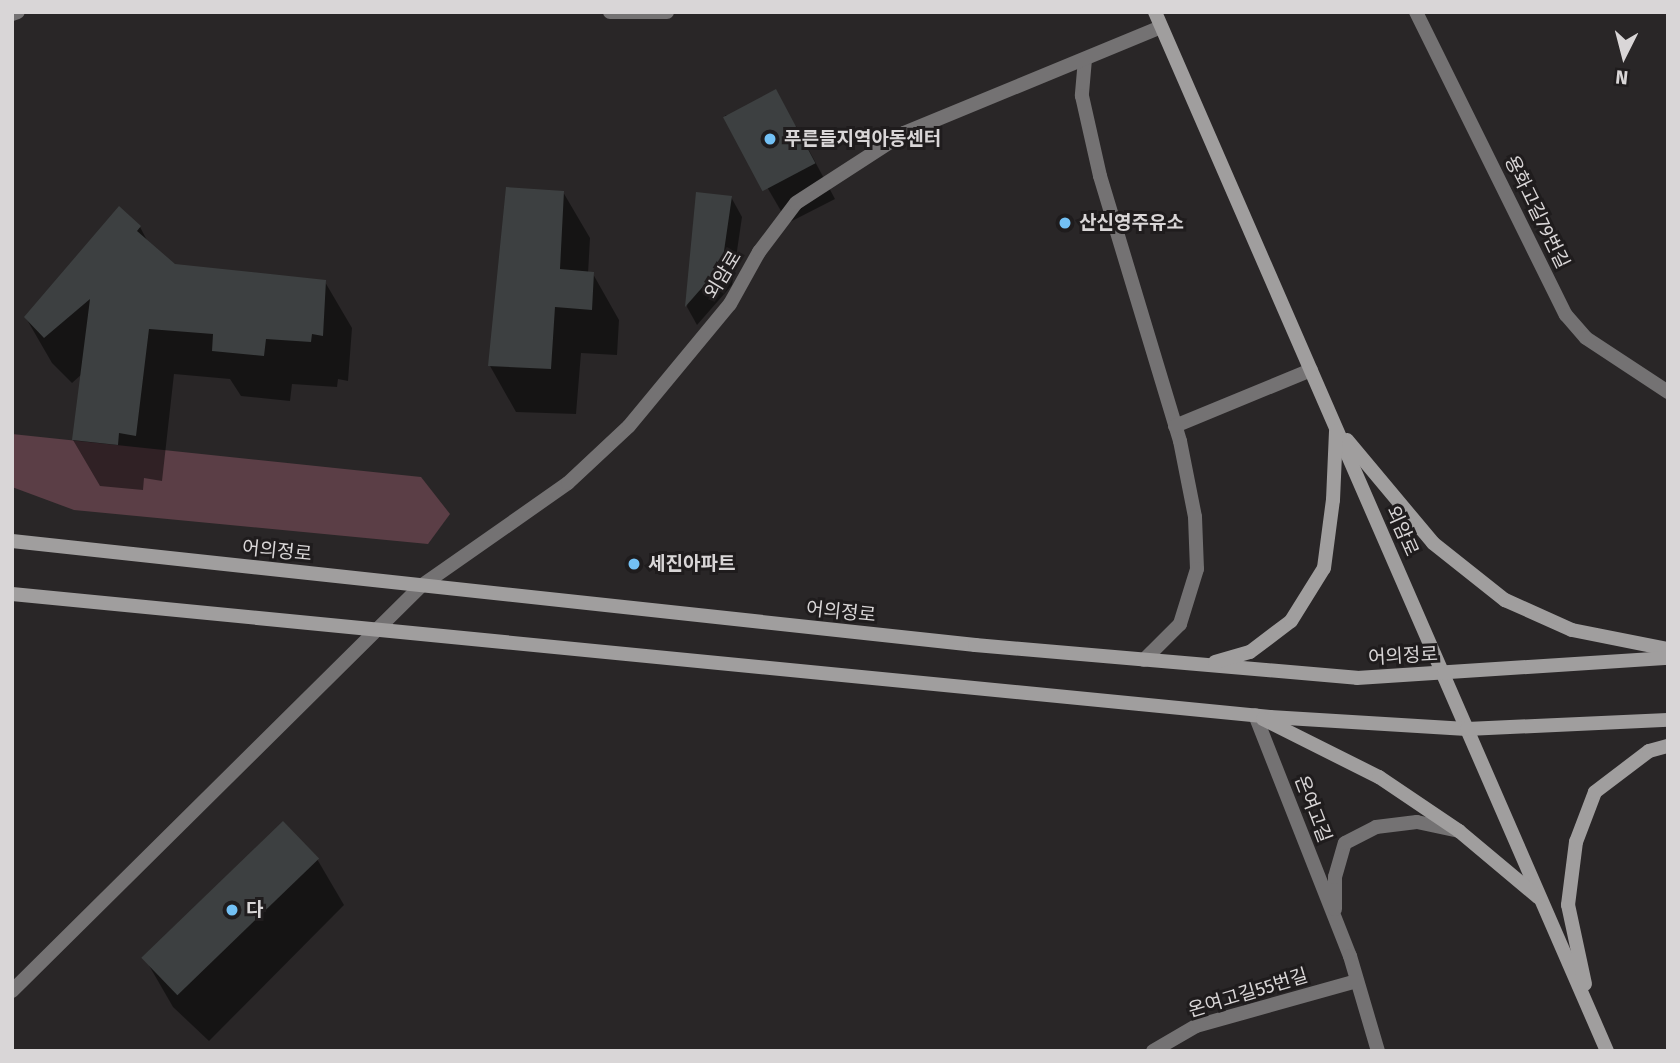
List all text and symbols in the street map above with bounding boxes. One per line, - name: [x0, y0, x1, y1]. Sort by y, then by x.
- north arrow: [1589, 21, 1659, 91]
- text: N: [1614, 65, 1629, 89]
- place label: 푸른들지역아동센터: [784, 128, 941, 150]
- marker: 푸른들지역아동센터: [762, 131, 778, 147]
- street label: 용화고길79번길: [1500, 152, 1574, 272]
- place label: 산신영주유소: [1079, 212, 1184, 234]
- marker: 산신영주유소: [1057, 215, 1073, 231]
- street label: 외암로: [700, 247, 746, 303]
- street label: 외암로: [1381, 502, 1423, 560]
- street label: 어의정로: [241, 536, 313, 566]
- place label: 세진아파트: [648, 553, 735, 575]
- marker: 세진아파트: [626, 556, 642, 572]
- street label: 어의정로: [805, 597, 877, 627]
- street label: 어의정로: [1367, 643, 1439, 669]
- street label: 온여고길: [1290, 772, 1336, 846]
- place label: 다: [246, 899, 263, 921]
- marker: 다: [224, 902, 240, 918]
- street label: 온여고길55번길: [1185, 964, 1311, 1022]

